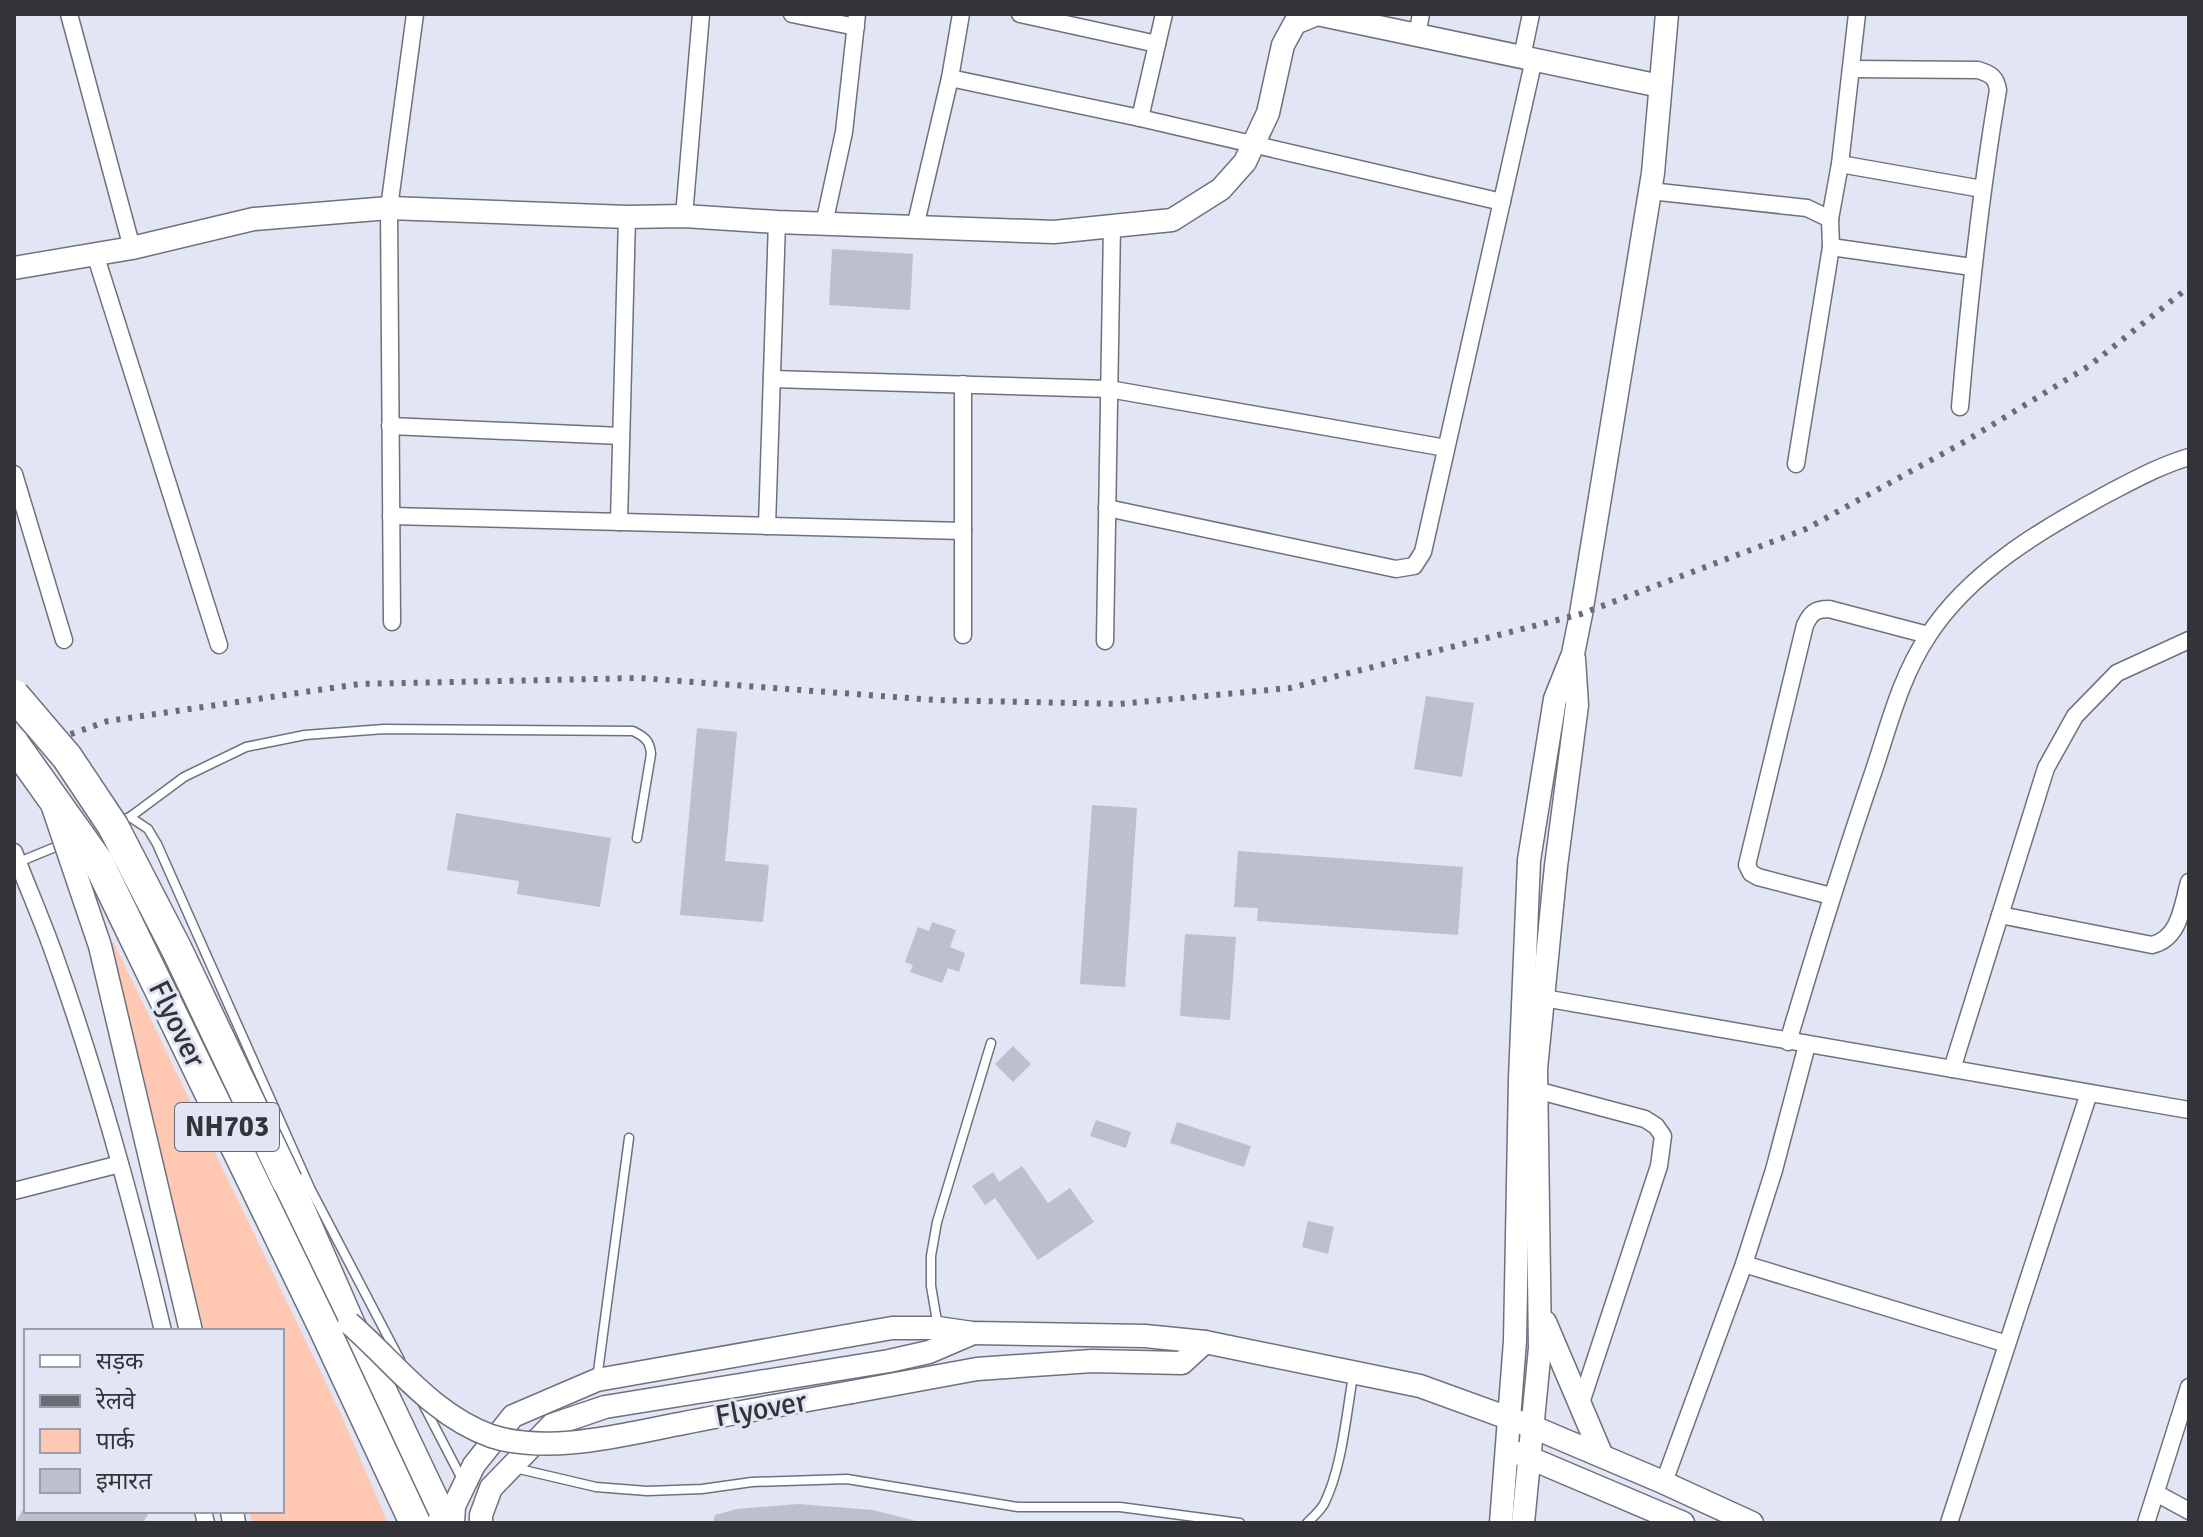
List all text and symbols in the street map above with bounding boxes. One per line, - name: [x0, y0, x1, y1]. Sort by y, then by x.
- street label: Flyover: [140, 974, 214, 1074]
- road number: NH703: [175, 1103, 279, 1151]
- legend: [24, 1329, 284, 1513]
- text: सड़क: [96, 1346, 144, 1376]
- street label: Flyover: [712, 1383, 810, 1435]
- text: रेलवे: [95, 1386, 136, 1416]
- text: पार्क: [96, 1426, 135, 1456]
- text: इमारत: [96, 1466, 153, 1496]

